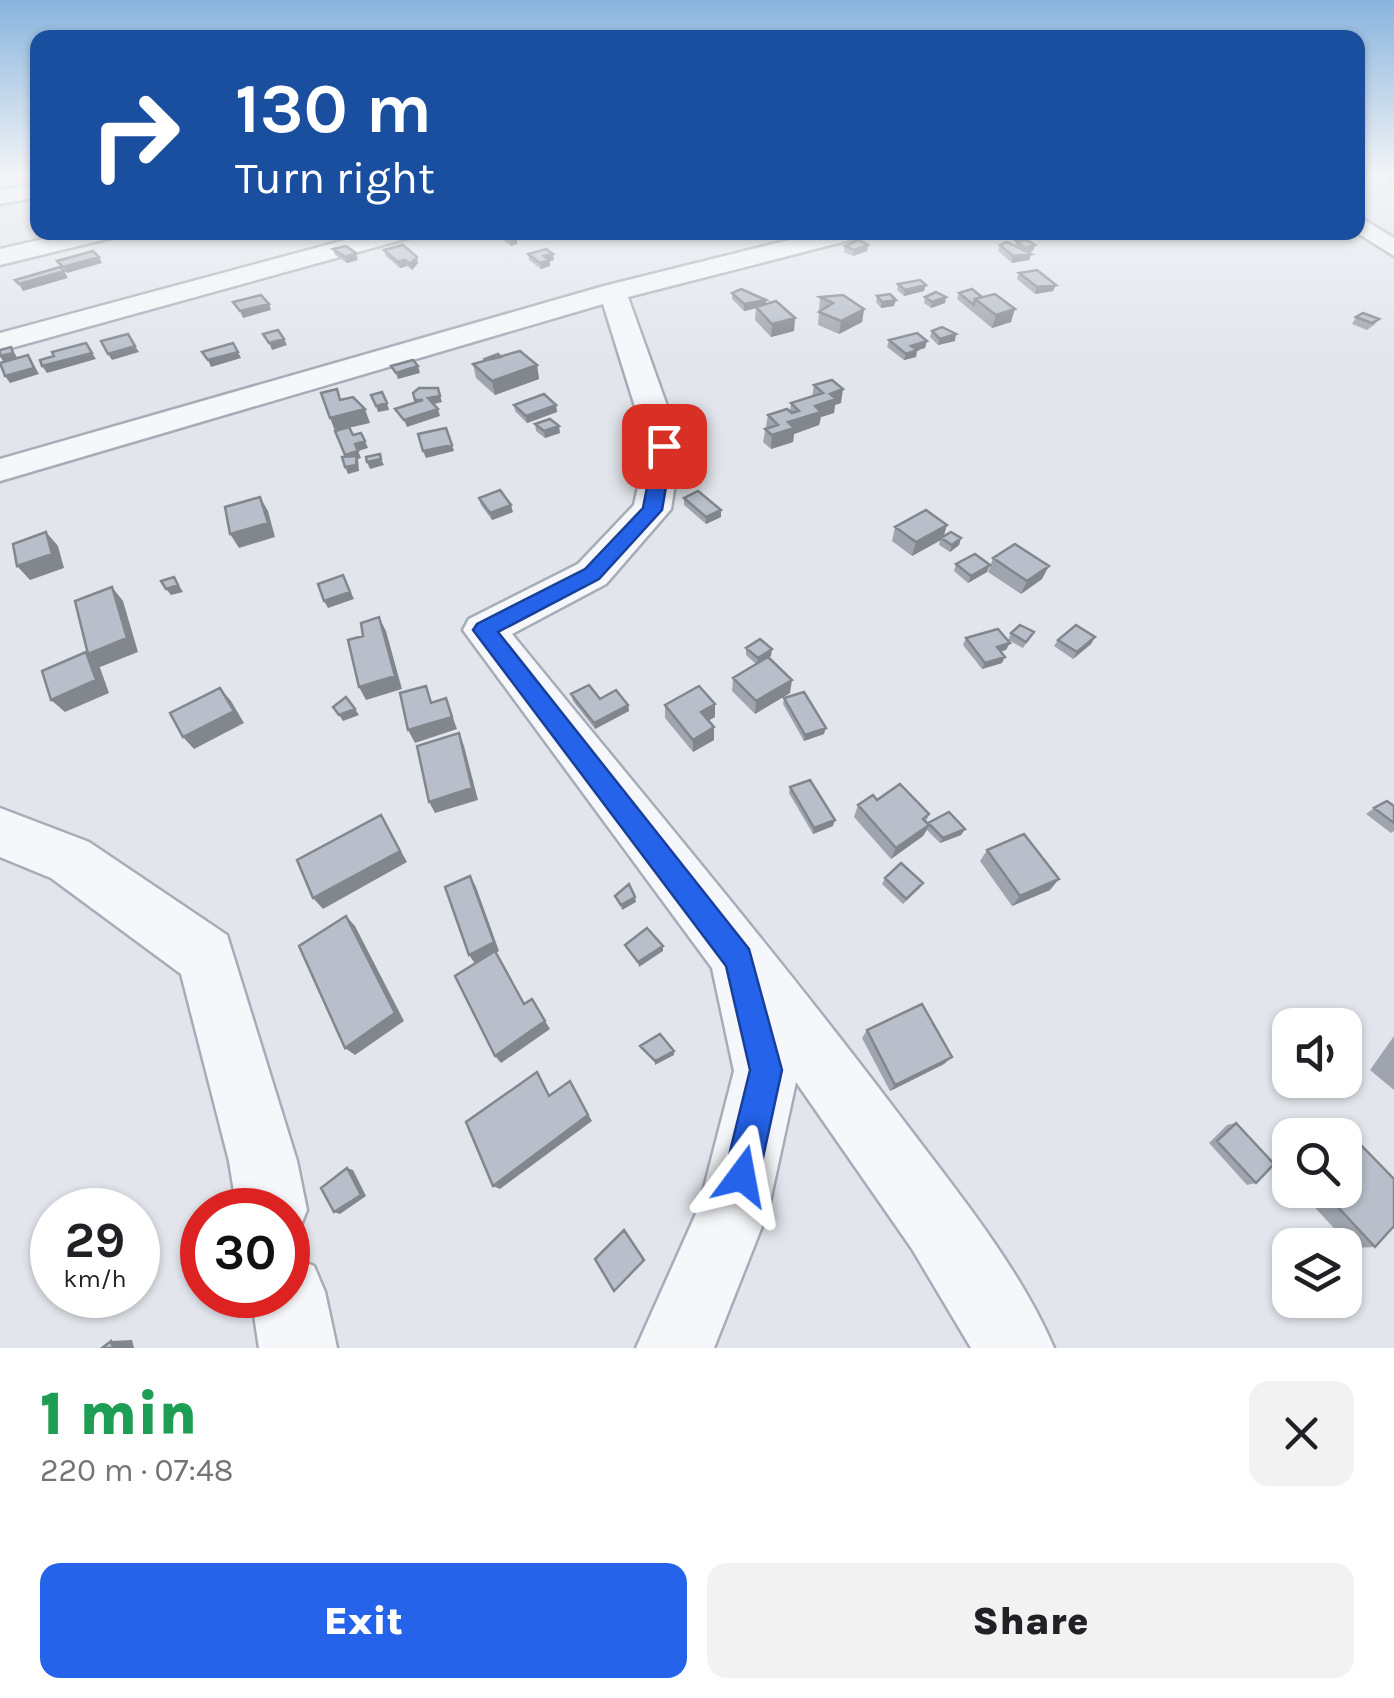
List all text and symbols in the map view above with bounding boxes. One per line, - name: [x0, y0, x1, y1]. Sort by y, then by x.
- text: 130 m: [235, 68, 432, 150]
- icon: right: [70, 70, 200, 200]
- text: Turn right: [235, 152, 435, 204]
- pin: [622, 404, 707, 489]
- icon: arrive: [637, 419, 692, 474]
- map controls: [1272, 1008, 1362, 1318]
- button: sound: [1272, 1008, 1362, 1098]
- button: search: [1272, 1118, 1362, 1208]
- position arrow: [690, 1124, 794, 1228]
- speed limit sign: 30: [180, 1188, 310, 1318]
- text: 29: [65, 1211, 125, 1270]
- button: layers: [1272, 1228, 1362, 1318]
- text: km/h: [63, 1264, 127, 1293]
- text: 1 min: [40, 1379, 197, 1449]
- button: close: [1249, 1381, 1354, 1486]
- text: 220 m · 07:48: [40, 1452, 233, 1489]
- button: Exit: [40, 1563, 687, 1678]
- button: Share: [707, 1563, 1354, 1678]

